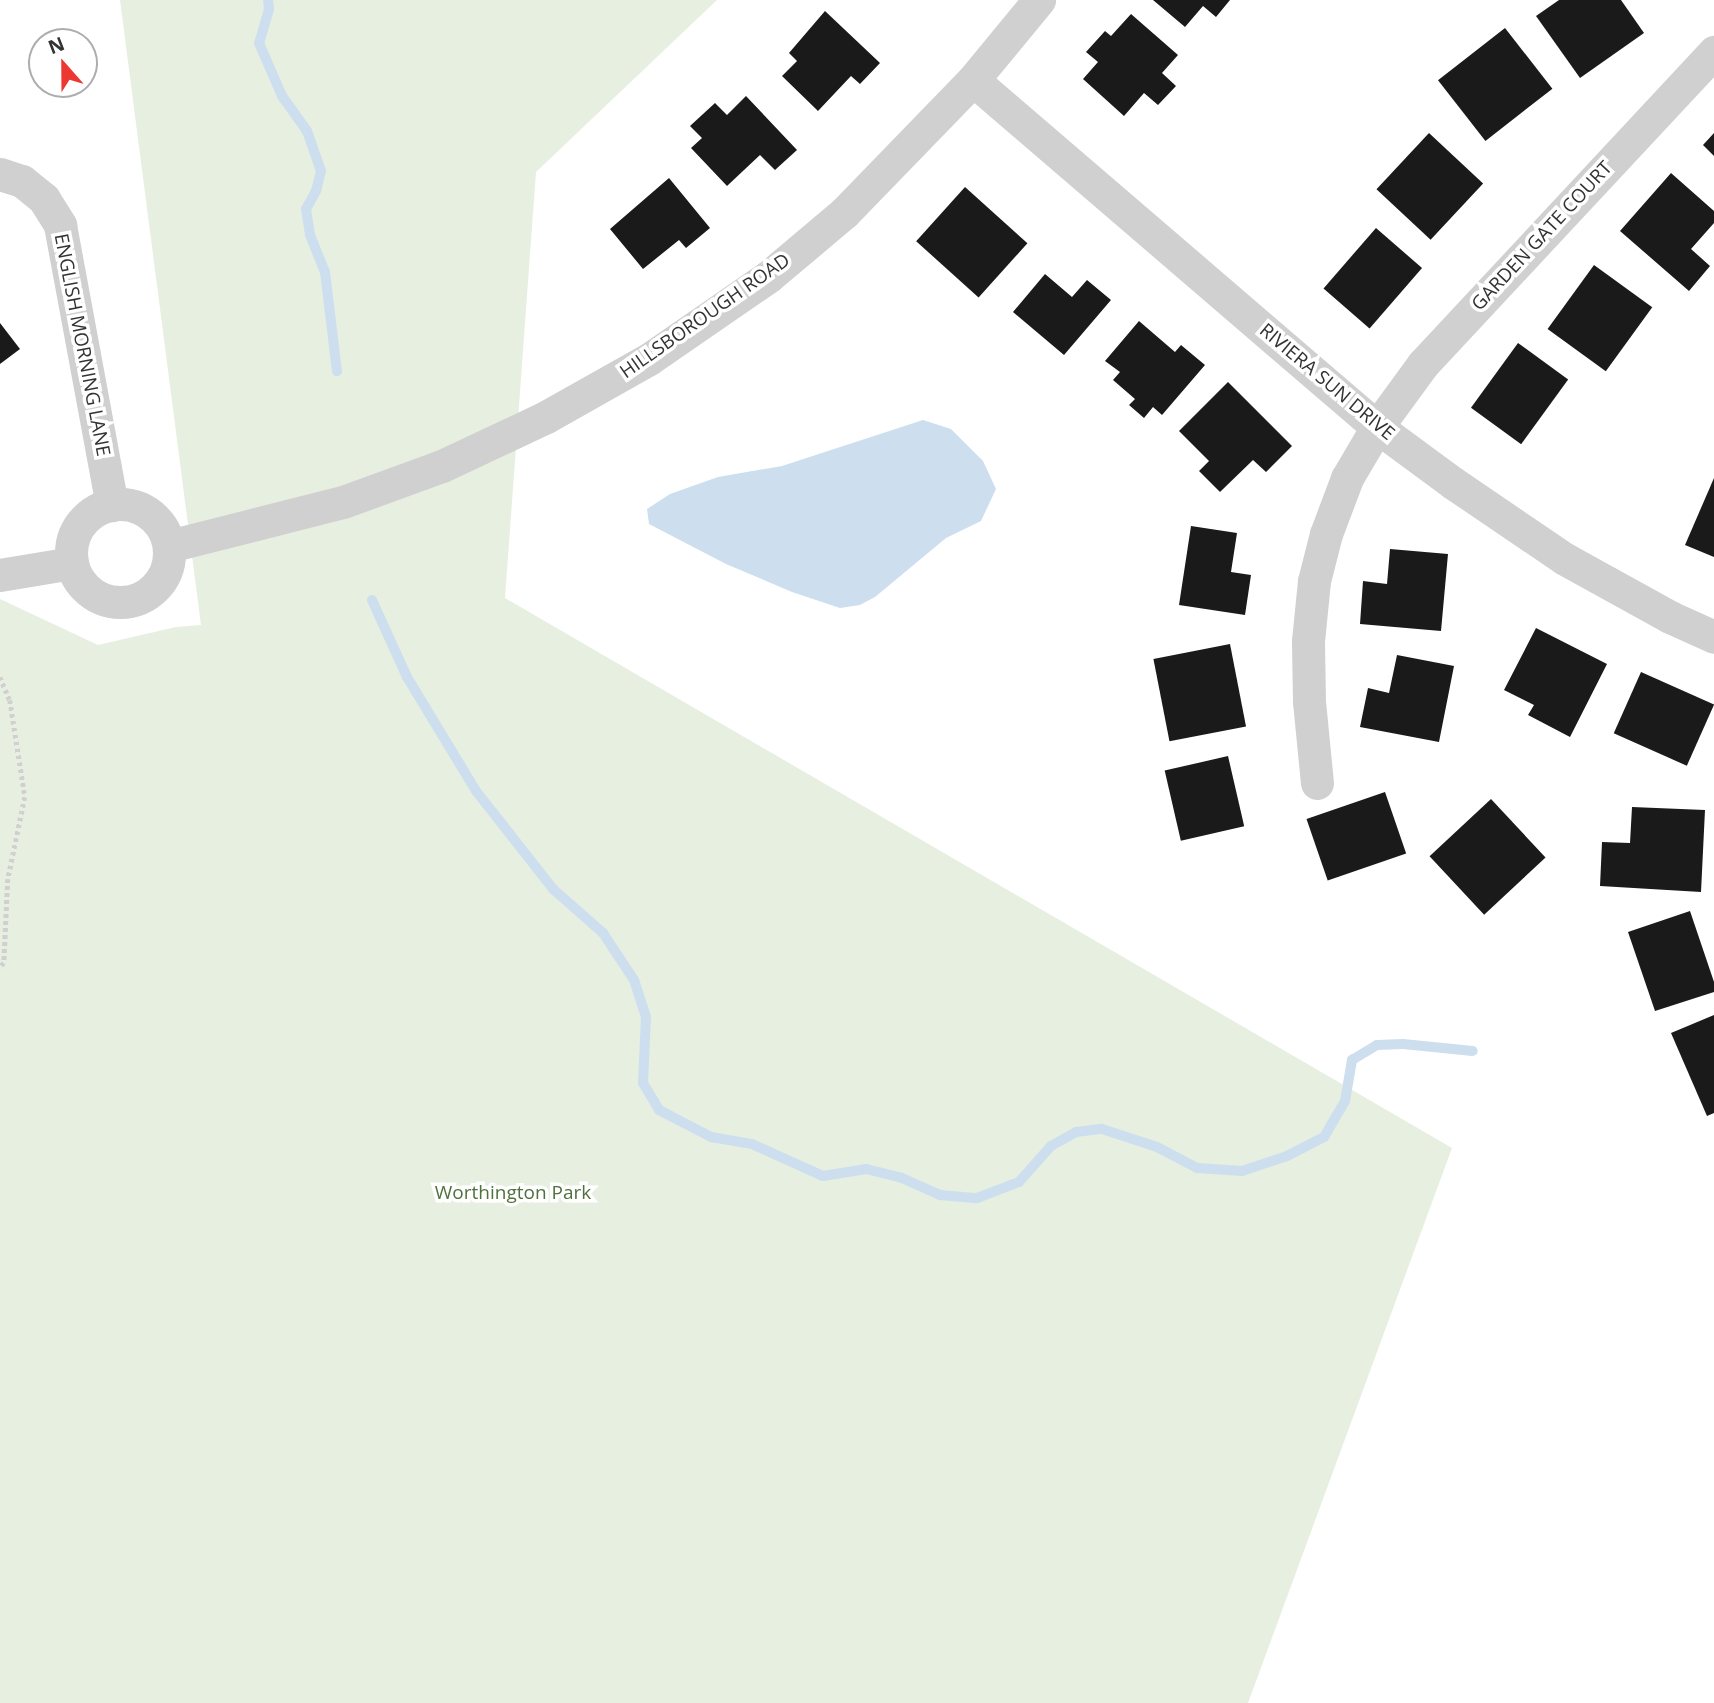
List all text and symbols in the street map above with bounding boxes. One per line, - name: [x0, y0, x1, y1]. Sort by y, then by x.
- north arrow: [28, 28, 98, 98]
- text: N: [44, 30, 68, 60]
- street label: GARDEN GATE COURT: [1467, 157, 1617, 315]
- street label: ENGLISH MORNING LANE: [49, 232, 115, 458]
- street label: HILLSBOROUGH ROAD: [616, 249, 794, 383]
- street label: RIVIERA SUN DRIVE: [1255, 319, 1399, 445]
- park label: Worthington Park: [435, 1182, 591, 1204]

